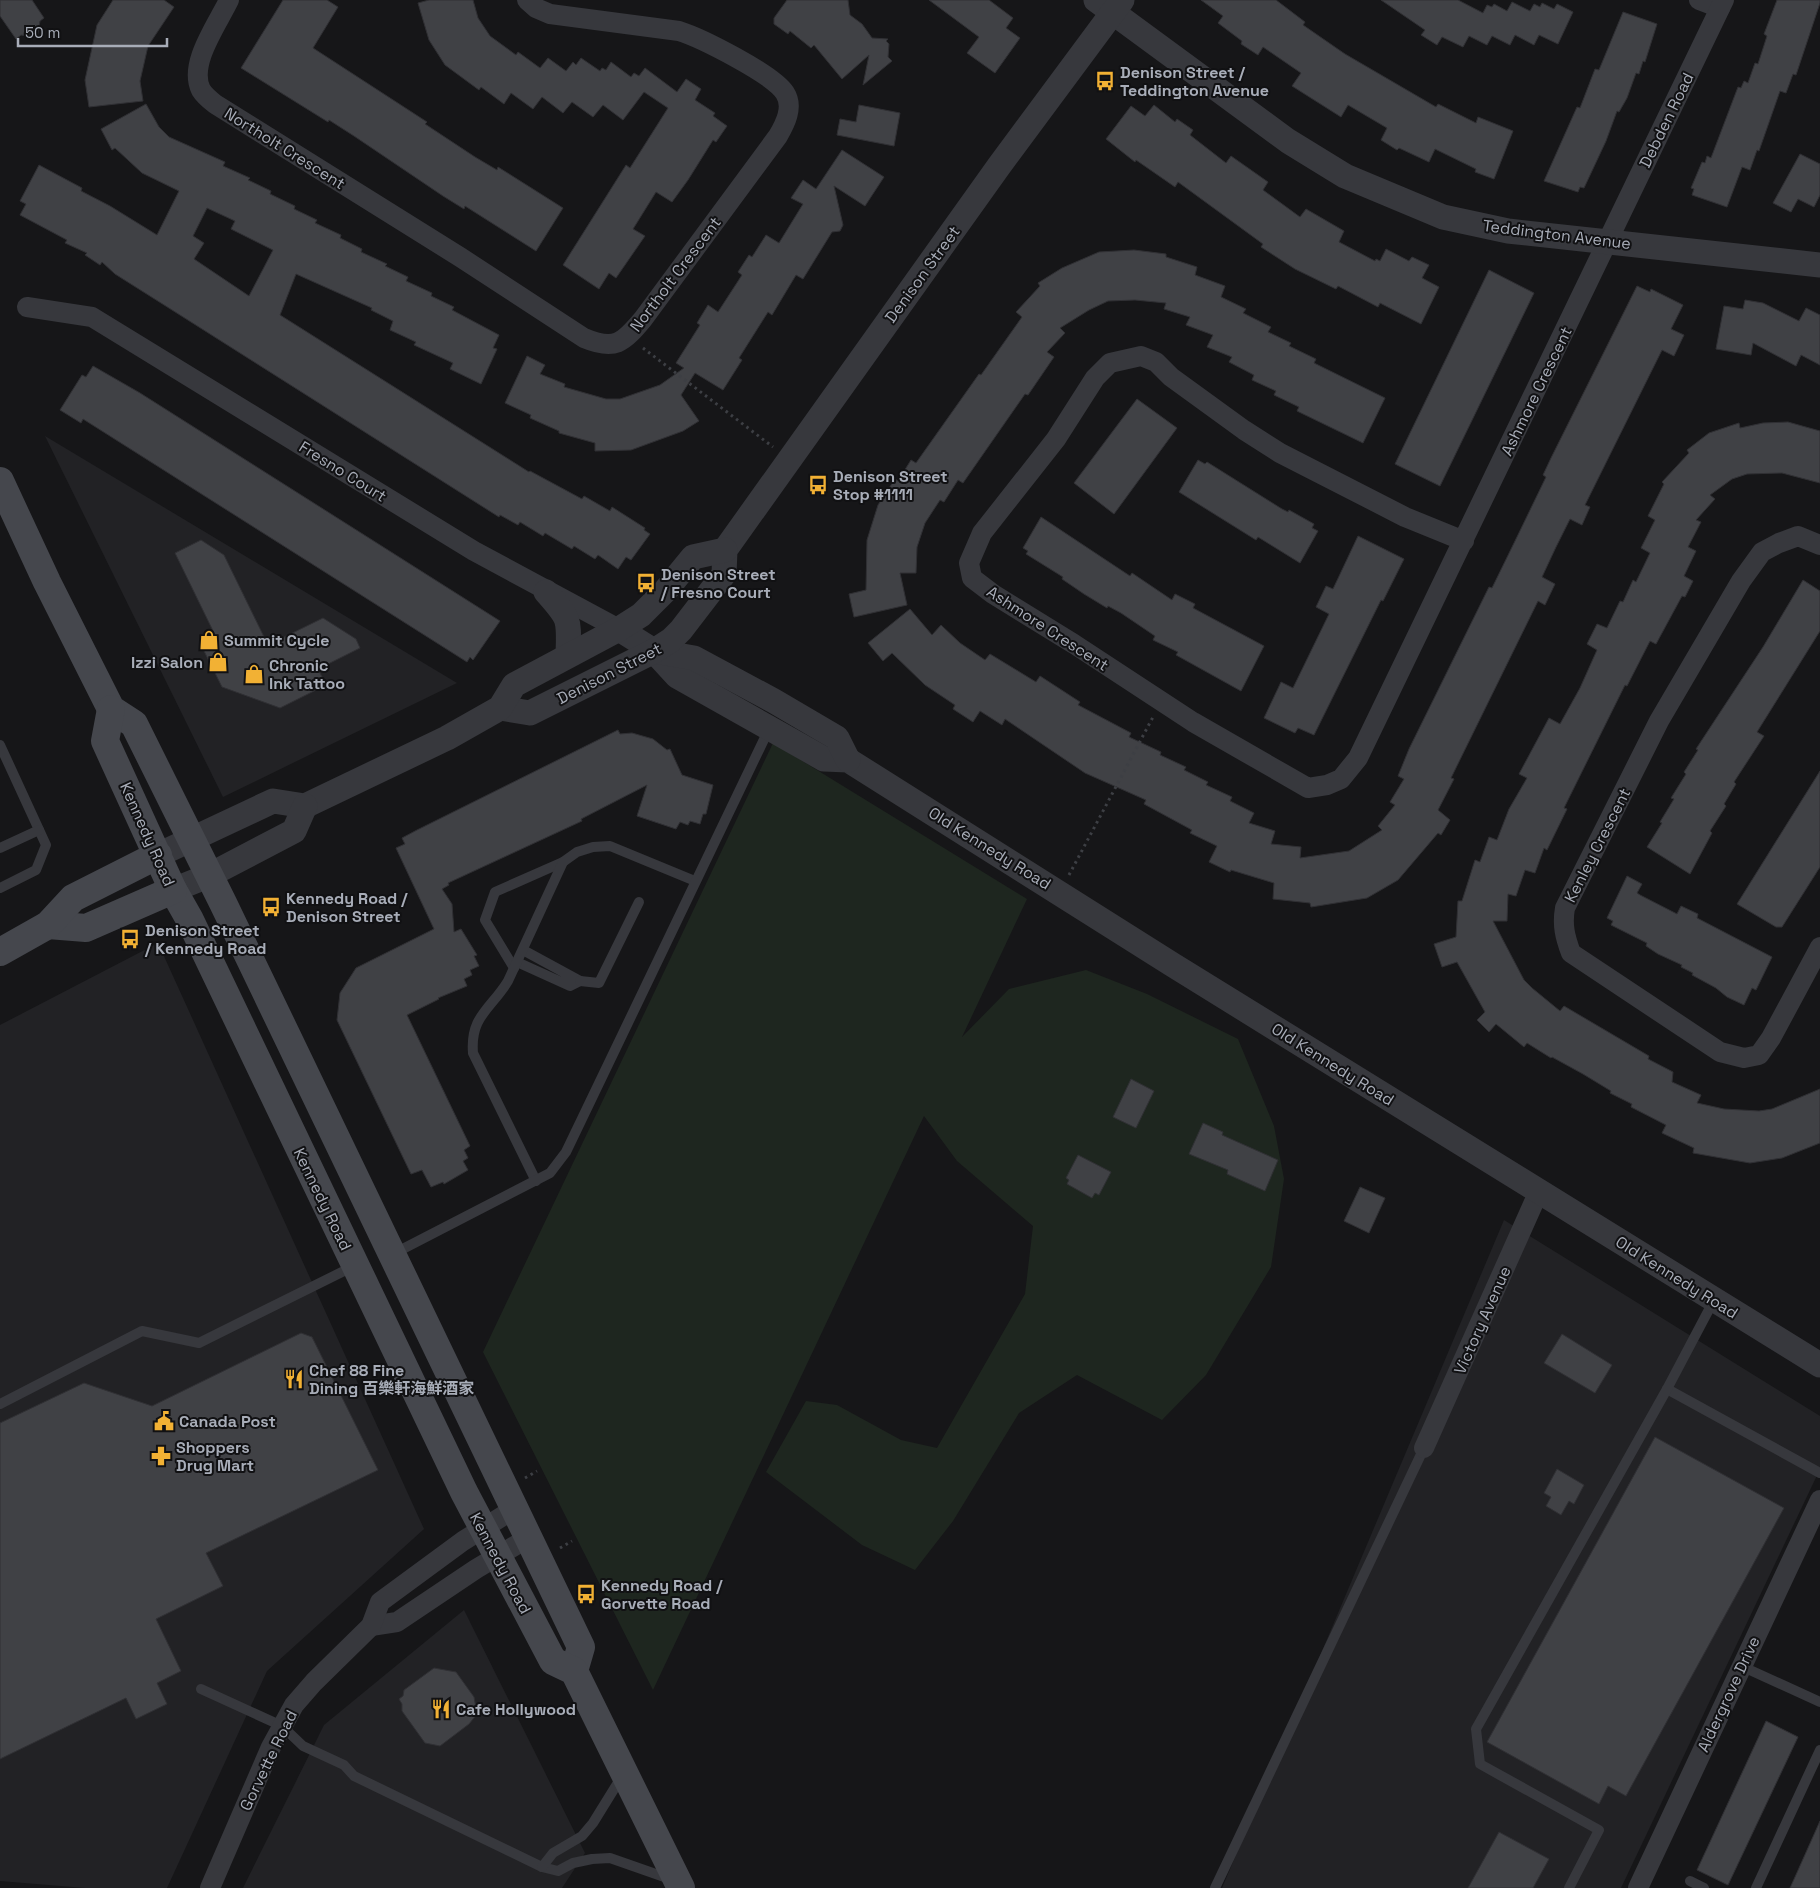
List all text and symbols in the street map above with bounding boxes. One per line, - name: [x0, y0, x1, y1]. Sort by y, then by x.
- scale bar: [18, 15, 166, 47]
- text: 50 m: [25, 23, 60, 42]
- place label: Denison Street / Teddington Avenue: [1120, 62, 1269, 101]
- street label: Debden Road: [1634, 69, 1699, 171]
- bus stop icon: Denison Street / Teddington Avenue: [1094, 70, 1116, 92]
- street label: Northolt Crescent: [220, 103, 349, 194]
- street label: Northolt Crescent: [625, 213, 726, 336]
- street label: Teddington Avenue: [1482, 215, 1632, 254]
- street label: Denison Street: [880, 222, 965, 327]
- street label: Ashmore Crescent: [1496, 323, 1577, 459]
- street label: Fresno Court: [295, 436, 390, 507]
- place label: Denison Street Stop #1111: [833, 466, 948, 505]
- bus stop icon: Denison Street Stop #1111: [807, 474, 829, 496]
- place label: Denison Street / Fresno Court: [660, 564, 776, 603]
- bus stop icon: Denison Street / Fresno Court: [635, 572, 657, 594]
- street label: Ashmore Crescent: [983, 581, 1113, 676]
- shop icon: Summit Cycle: [198, 629, 220, 651]
- place label: Summit Cycle: [224, 630, 330, 651]
- street label: Denison Street: [553, 638, 665, 709]
- shop icon: Izzi Salon: [207, 651, 229, 673]
- place label: Izzi Salon: [131, 652, 203, 673]
- place label: Chronic Ink Tattoo: [269, 655, 345, 694]
- shop icon: Chronic Ink Tattoo: [243, 663, 265, 685]
- street label: Kennedy Road: [115, 779, 180, 889]
- street label: Kenley Crescent: [1560, 784, 1635, 906]
- street label: Old Kennedy Road: [925, 802, 1055, 895]
- place label: Kennedy Road / Denison Street: [286, 888, 408, 927]
- bus stop icon: Kennedy Road / Denison Street: [260, 896, 282, 918]
- place label: Denison Street / Kennedy Road: [144, 920, 267, 959]
- bus stop icon: Denison Street / Kennedy Road: [119, 928, 141, 950]
- street label: Old Kennedy Road: [1268, 1018, 1398, 1111]
- street label: Kennedy Road: [289, 1145, 356, 1254]
- street label: Old Kennedy Road: [1612, 1231, 1742, 1324]
- street label: Victory Avenue: [1449, 1263, 1516, 1378]
- place label: Chef 88 Fine Dining 百樂軒海鮮酒家: [309, 1360, 474, 1399]
- restaurant icon: Chef 88 Fine Dining 百樂軒海鮮酒家: [283, 1368, 305, 1390]
- public building icon: Canada Post: [153, 1410, 175, 1432]
- place label: Canada Post: [179, 1411, 276, 1432]
- place label: Shoppers Drug Mart: [176, 1437, 254, 1476]
- pharmacy icon: Shoppers Drug Mart: [150, 1445, 172, 1467]
- street label: Kennedy Road: [465, 1509, 536, 1617]
- place label: Kennedy Road / Gorvette Road: [601, 1575, 723, 1614]
- bus stop icon: Kennedy Road / Gorvette Road: [575, 1583, 597, 1605]
- street label: Aldergrove Drive: [1692, 1633, 1764, 1755]
- restaurant icon: Cafe Hollywood: [430, 1698, 452, 1720]
- place label: Cafe Hollywood: [456, 1699, 576, 1720]
- street label: Gorvette Road: [235, 1706, 302, 1814]

